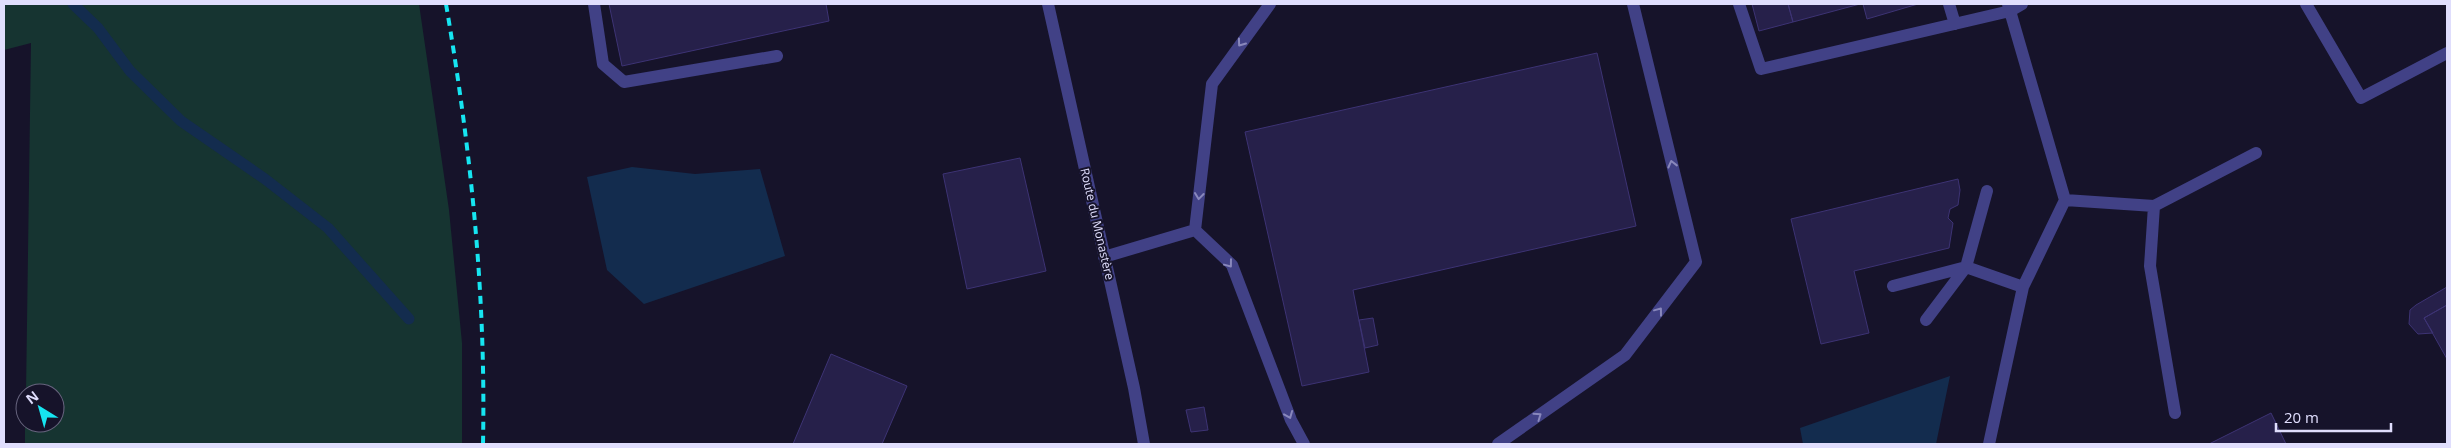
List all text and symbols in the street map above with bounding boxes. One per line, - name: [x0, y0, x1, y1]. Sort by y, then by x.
- one-way arrow: [1238, 37, 1247, 47]
- one-way arrow: [1668, 160, 1678, 168]
- street label: Route du Monastère: [1076, 166, 1119, 282]
- one-way arrow: [1194, 192, 1205, 200]
- one-way arrow: [1223, 258, 1232, 268]
- one-way arrow: [1653, 307, 1662, 317]
- north arrow: [15, 383, 65, 433]
- text: N: [22, 386, 42, 408]
- scale bar: [2276, 400, 2391, 432]
- text: 20 m: [2284, 407, 2319, 427]
- one-way arrow: [1283, 410, 1293, 419]
- one-way arrow: [1532, 413, 1541, 422]

